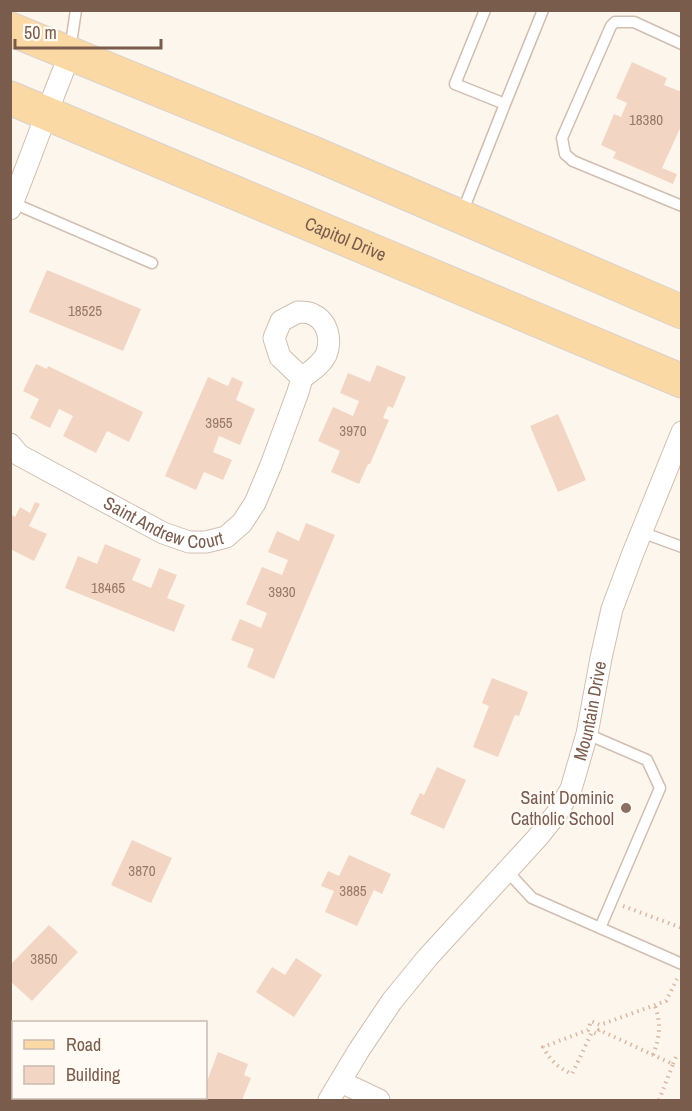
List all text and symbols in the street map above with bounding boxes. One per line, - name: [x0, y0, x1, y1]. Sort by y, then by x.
- scale bar: [15, 12, 160, 50]
- text: 50 m: [24, 20, 57, 45]
- house number: 18380: [629, 109, 663, 130]
- street label: Capitol Drive: [301, 211, 390, 267]
- house number: 18525: [68, 300, 102, 321]
- house number: 3955: [205, 412, 233, 433]
- house number: 3970: [339, 420, 367, 441]
- street label: Saint Andrew Court: [99, 490, 226, 554]
- house number: 18465: [91, 577, 125, 598]
- house number: 3930: [268, 581, 296, 602]
- street label: Mountain Drive: [567, 659, 612, 763]
- place label: Saint Dominic Catholic School: [511, 785, 614, 831]
- marker: Saint Dominic Catholic School: [619, 801, 633, 815]
- house number: 3870: [128, 860, 156, 881]
- house number: 3885: [339, 880, 367, 901]
- house number: 3850: [30, 948, 58, 969]
- legend: [12, 1021, 207, 1099]
- text: Road: [66, 1032, 101, 1057]
- text: Building: [66, 1062, 121, 1087]

